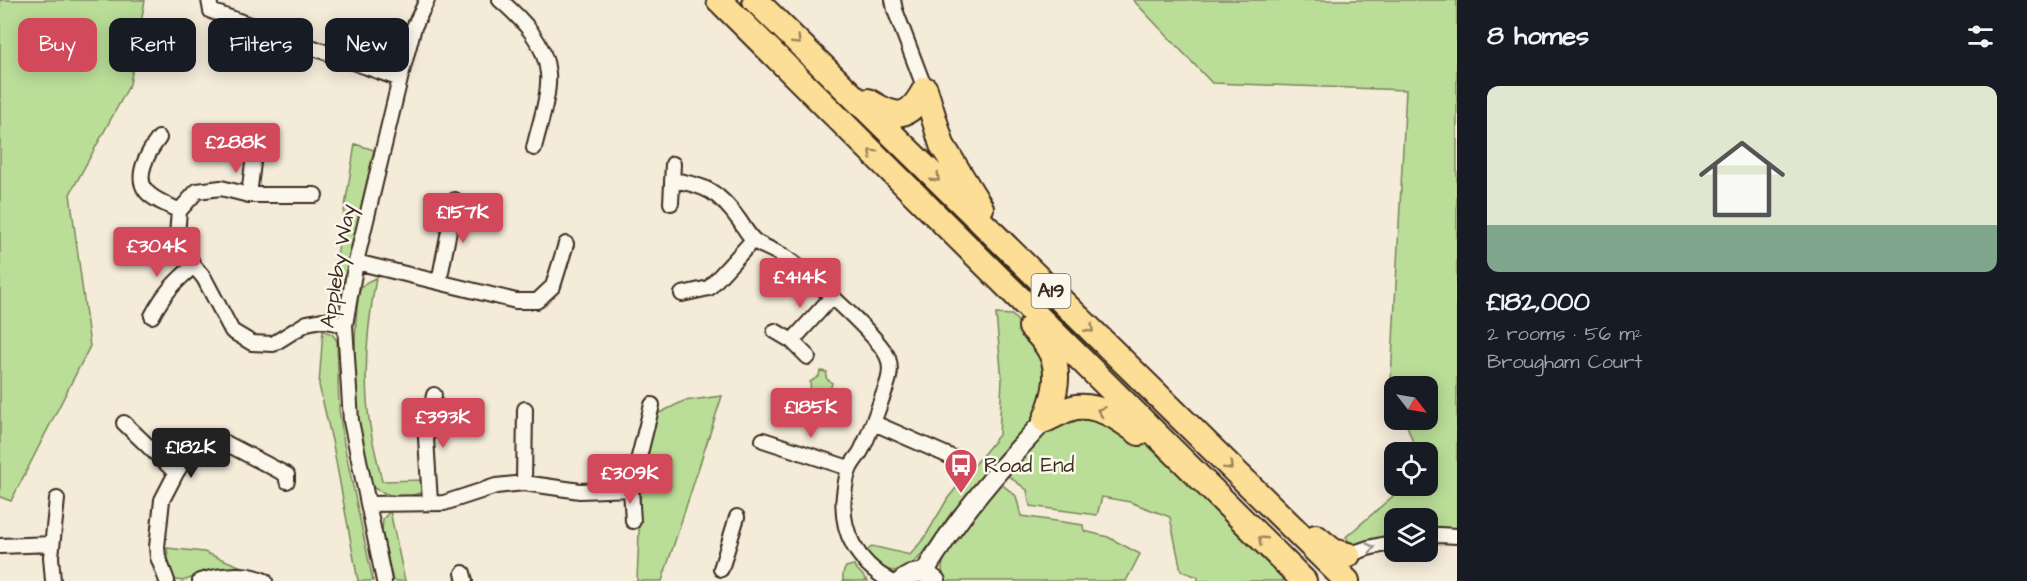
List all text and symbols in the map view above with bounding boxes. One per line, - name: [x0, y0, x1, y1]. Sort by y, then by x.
- chip: Buy: [18, 18, 97, 72]
- chip: Rent: [109, 18, 196, 72]
- chip: Filters: [208, 18, 313, 72]
- chip: New: [325, 18, 409, 72]
- text: 8 homes: [1487, 18, 1589, 54]
- icon: filters: [1964, 20, 1997, 53]
- one-way arrow: [791, 34, 801, 45]
- pin: £288K: [194, 123, 278, 174]
- icon: home: [1688, 125, 1796, 233]
- text: £288K: [206, 128, 266, 156]
- one-way arrow: [869, 149, 880, 160]
- one-way arrow: [929, 170, 940, 181]
- pin: £157K: [421, 193, 505, 244]
- text: £157K: [437, 198, 489, 226]
- street label: Appleby Way: [313, 201, 365, 331]
- pin: £304K: [115, 227, 199, 278]
- text: £304K: [127, 232, 187, 260]
- pin: £414K: [758, 258, 842, 309]
- text: £414K: [774, 263, 826, 291]
- road number: A19: [1032, 274, 1070, 308]
- text: £182,000: [1487, 284, 1590, 320]
- text: 2 rooms · 56 m²: [1487, 320, 1642, 348]
- one-way arrow: [1082, 322, 1093, 333]
- text: Brougham Court: [1487, 348, 1642, 376]
- north arrow: [1384, 376, 1438, 430]
- map controls: [1384, 376, 1438, 562]
- pin: £185K: [769, 388, 853, 439]
- text: £185K: [785, 393, 837, 421]
- pin: £393K: [401, 398, 485, 449]
- text: £393K: [416, 403, 470, 431]
- one-way arrow: [1096, 406, 1106, 419]
- pin: £182K: [149, 428, 233, 479]
- text: £182K: [166, 433, 216, 461]
- button: locate: [1384, 442, 1438, 496]
- bus stop icon: Road End: [943, 447, 979, 494]
- place label: Road End: [984, 451, 1075, 480]
- pin: £309K: [588, 454, 672, 505]
- text: £309K: [601, 459, 659, 487]
- one-way arrow: [1221, 459, 1232, 470]
- button: layers: [1384, 508, 1438, 562]
- one-way arrow: [1258, 536, 1268, 547]
- one-way arrow: [1366, 542, 1376, 555]

